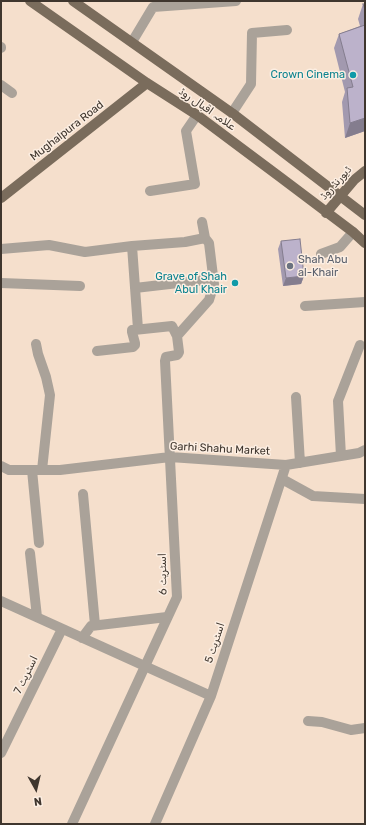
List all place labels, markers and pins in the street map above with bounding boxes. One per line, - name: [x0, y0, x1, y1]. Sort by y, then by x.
- place label: Crown Cinema: [271, 68, 345, 82]
- marker: Crown Cinema: [348, 70, 358, 80]
- place label: Shah Abu al-Khair: [298, 253, 348, 279]
- marker: Shah Abu al-Khair: [285, 261, 295, 271]
- place label: Grave of Shah Abul Khair: [155, 270, 227, 296]
- marker: Grave of Shah Abul Khair: [230, 278, 240, 288]

